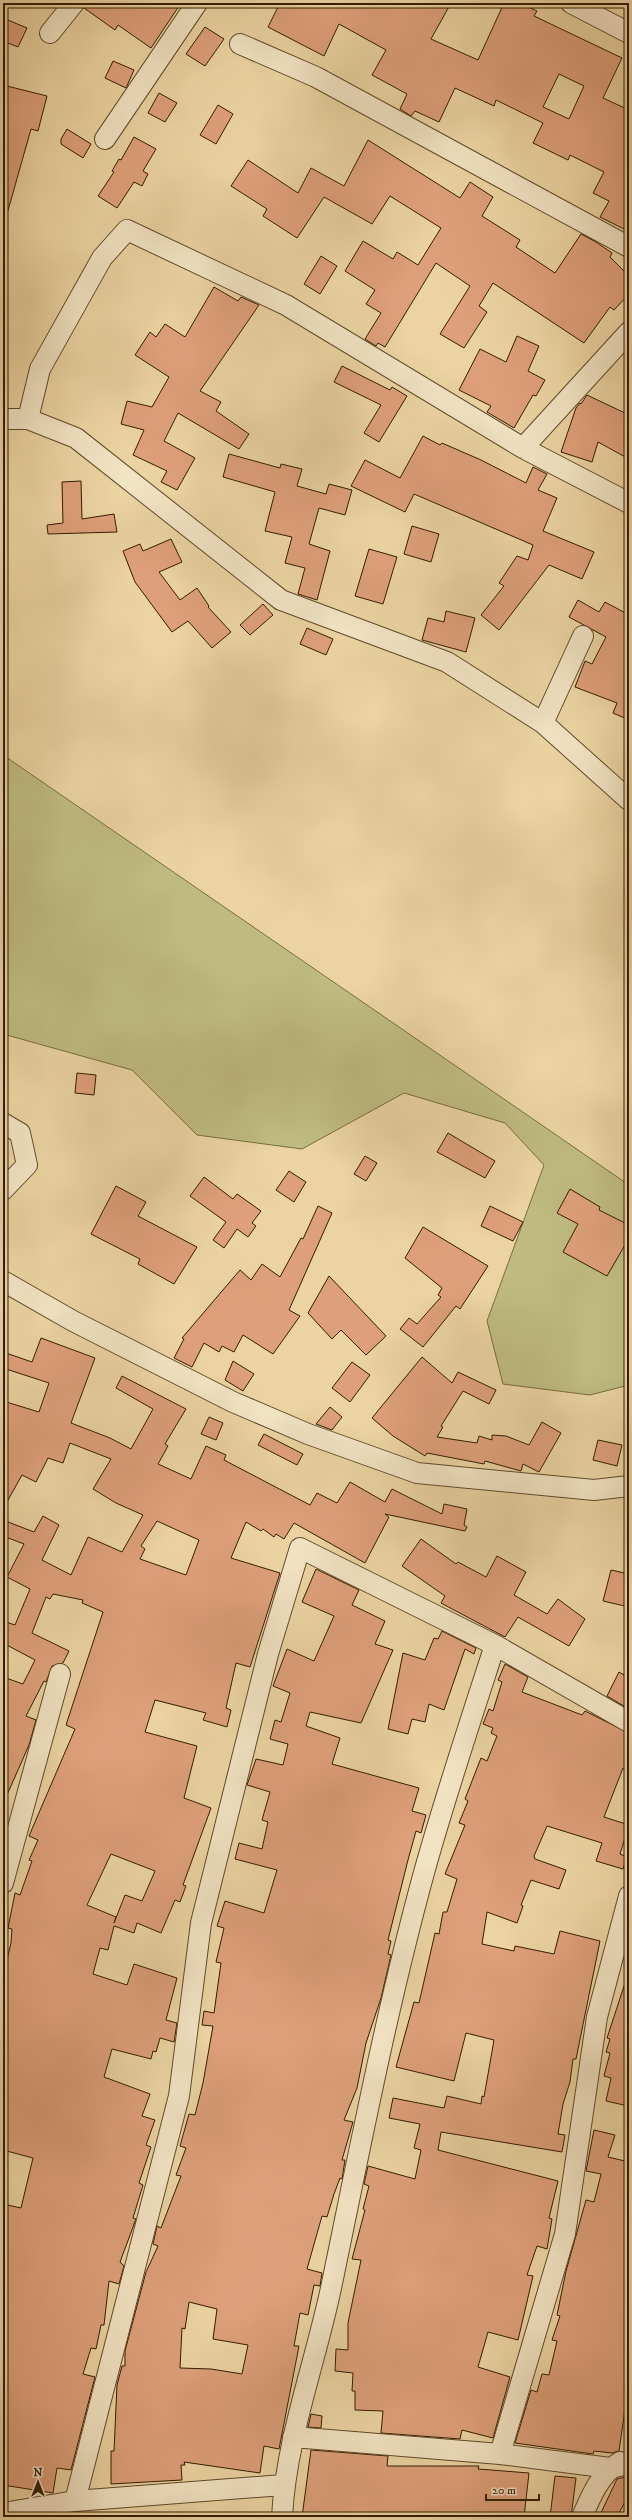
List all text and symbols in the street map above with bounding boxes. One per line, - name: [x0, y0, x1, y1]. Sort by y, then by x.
- north arrow: [18, 2462, 58, 2502]
- text: N: [33, 2466, 43, 2480]
- scale bar: [486, 2476, 539, 2502]
- text: 20 m: [492, 2483, 516, 2498]

